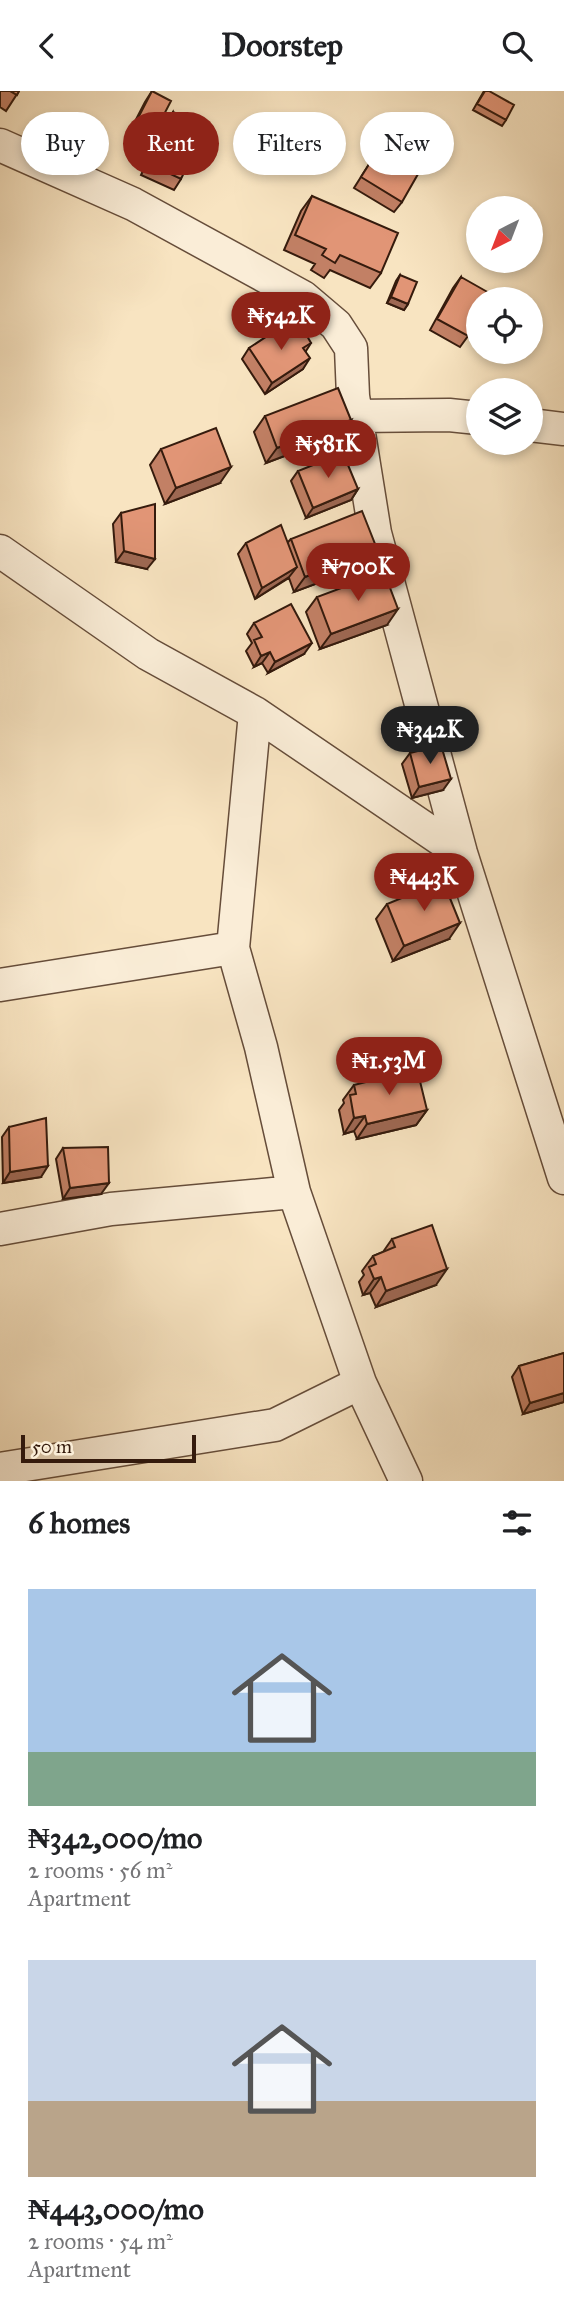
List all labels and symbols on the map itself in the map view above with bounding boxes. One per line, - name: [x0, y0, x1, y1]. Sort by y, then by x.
- north arrow: [466, 196, 542, 273]
- pin: ₦542K: [232, 293, 330, 352]
- pin: ₦581K: [279, 421, 377, 480]
- pin: ₦700K: [309, 543, 407, 603]
- pin: ₦342K: [381, 707, 479, 766]
- pin: ₦443K: [375, 853, 473, 913]
- pin: ₦1.53M: [332, 1037, 446, 1097]
- scale bar: [21, 1432, 196, 1464]

